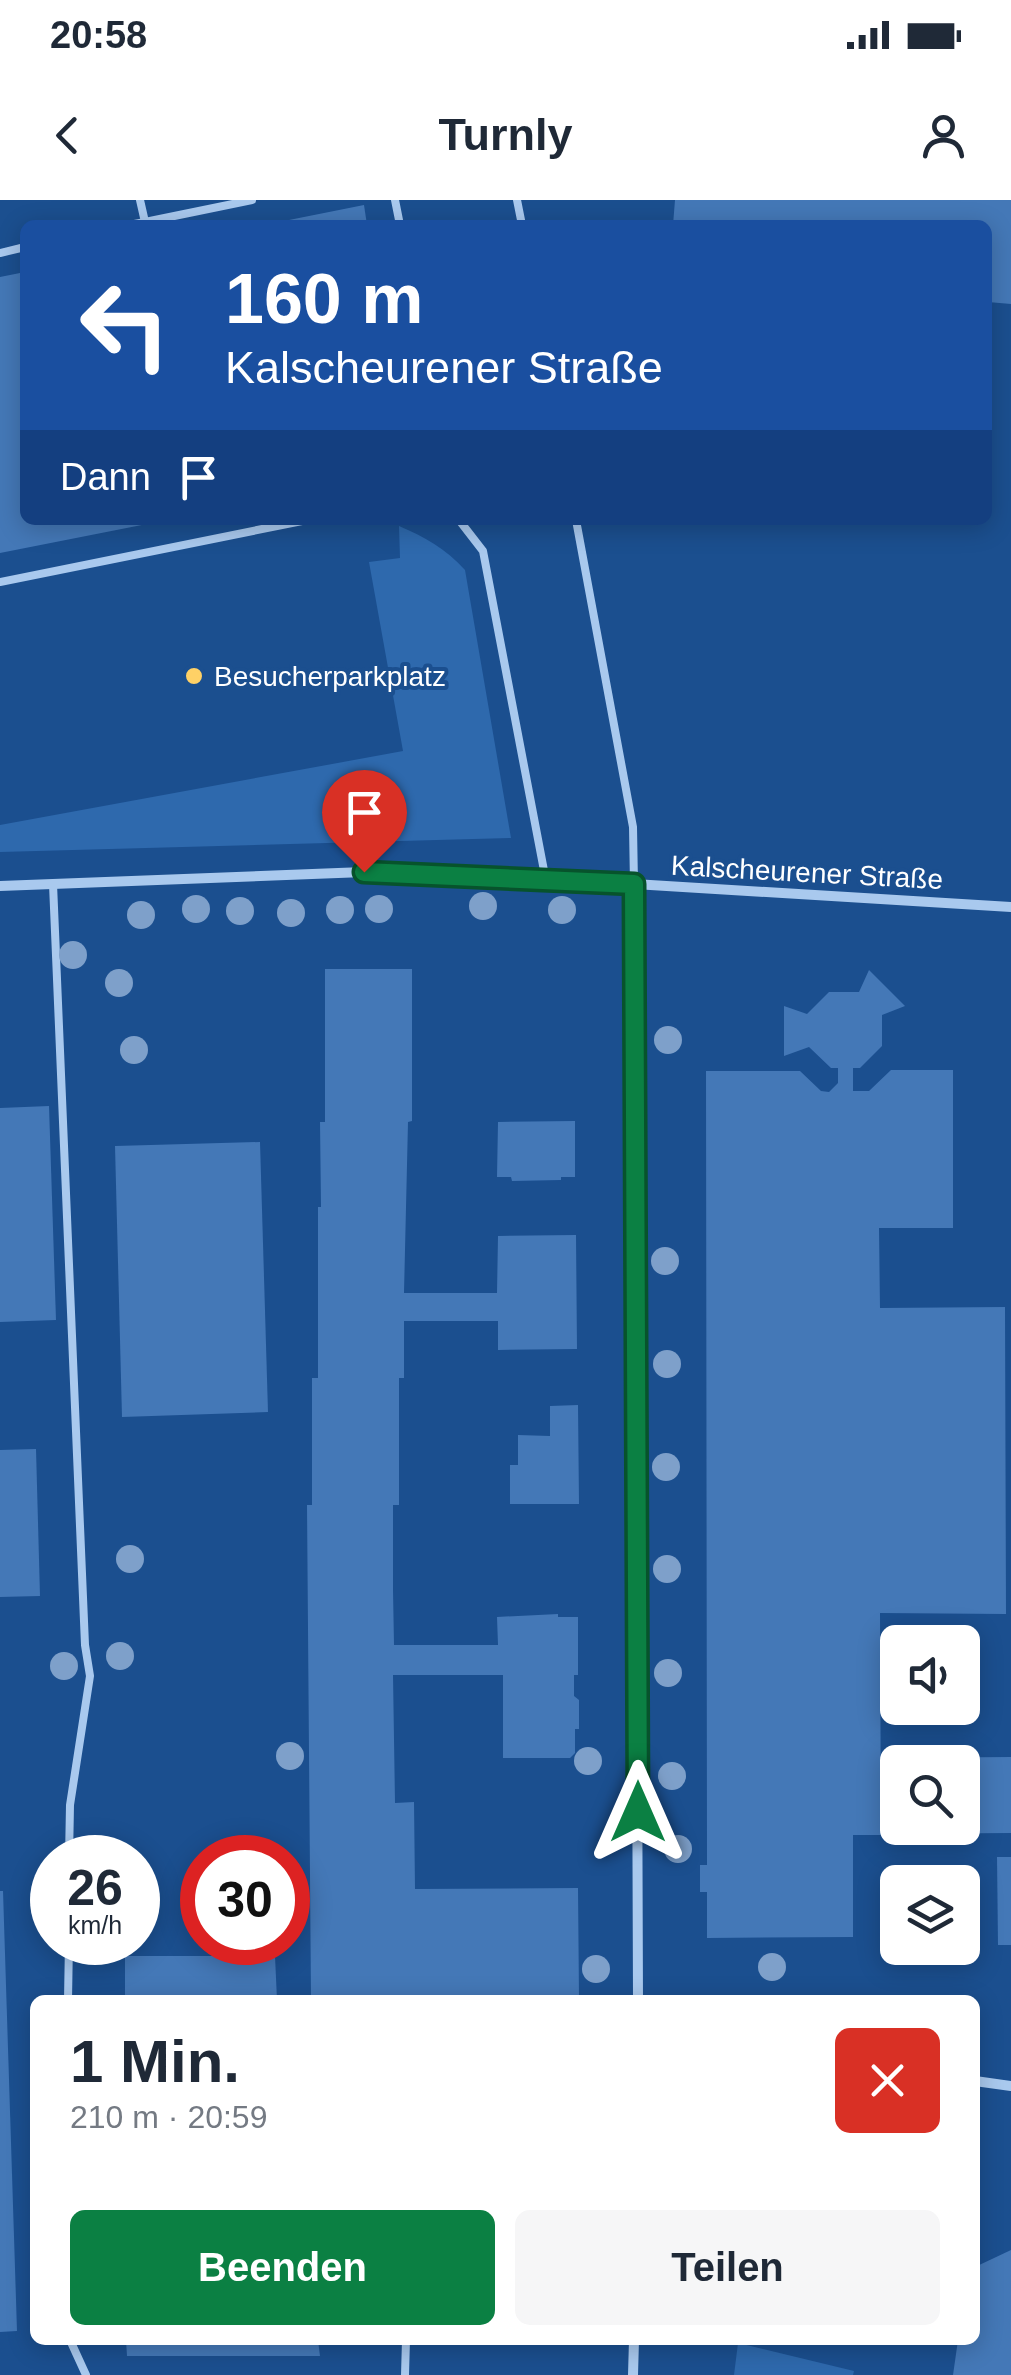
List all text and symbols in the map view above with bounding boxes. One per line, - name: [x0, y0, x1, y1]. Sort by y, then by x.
- text: 20:58: [50, 14, 147, 56]
- icon: back: [40, 108, 95, 163]
- icon: person: [916, 108, 971, 163]
- text: Turnly: [438, 109, 573, 160]
- icon: left: [60, 260, 190, 390]
- text: 160 m: [225, 260, 423, 338]
- text: Kalscheurener Straße: [225, 342, 663, 393]
- icon: arrive: [171, 450, 226, 505]
- text: Dann: [60, 456, 151, 498]
- place label: Besucherparkplatz: [214, 661, 446, 692]
- marker: Besucherparkplatz: [183, 665, 205, 687]
- pin: [322, 770, 407, 873]
- icon: arrive: [337, 785, 392, 840]
- street label: Kalscheurener Straße: [670, 850, 944, 895]
- map controls: [880, 1625, 980, 1965]
- button: sound: [880, 1625, 980, 1725]
- button: search: [880, 1745, 980, 1845]
- position arrow: [586, 1760, 690, 1864]
- speed limit sign: 30: [180, 1835, 310, 1965]
- text: 26: [67, 1860, 123, 1916]
- button: layers: [880, 1865, 980, 1965]
- text: km/h: [68, 1911, 122, 1939]
- text: 1 Min.: [70, 2028, 240, 2095]
- button: close: [835, 2028, 940, 2133]
- text: 210 m · 20:59: [70, 2099, 267, 2135]
- button: Beenden: [70, 2210, 495, 2325]
- button: Teilen: [515, 2210, 940, 2325]

